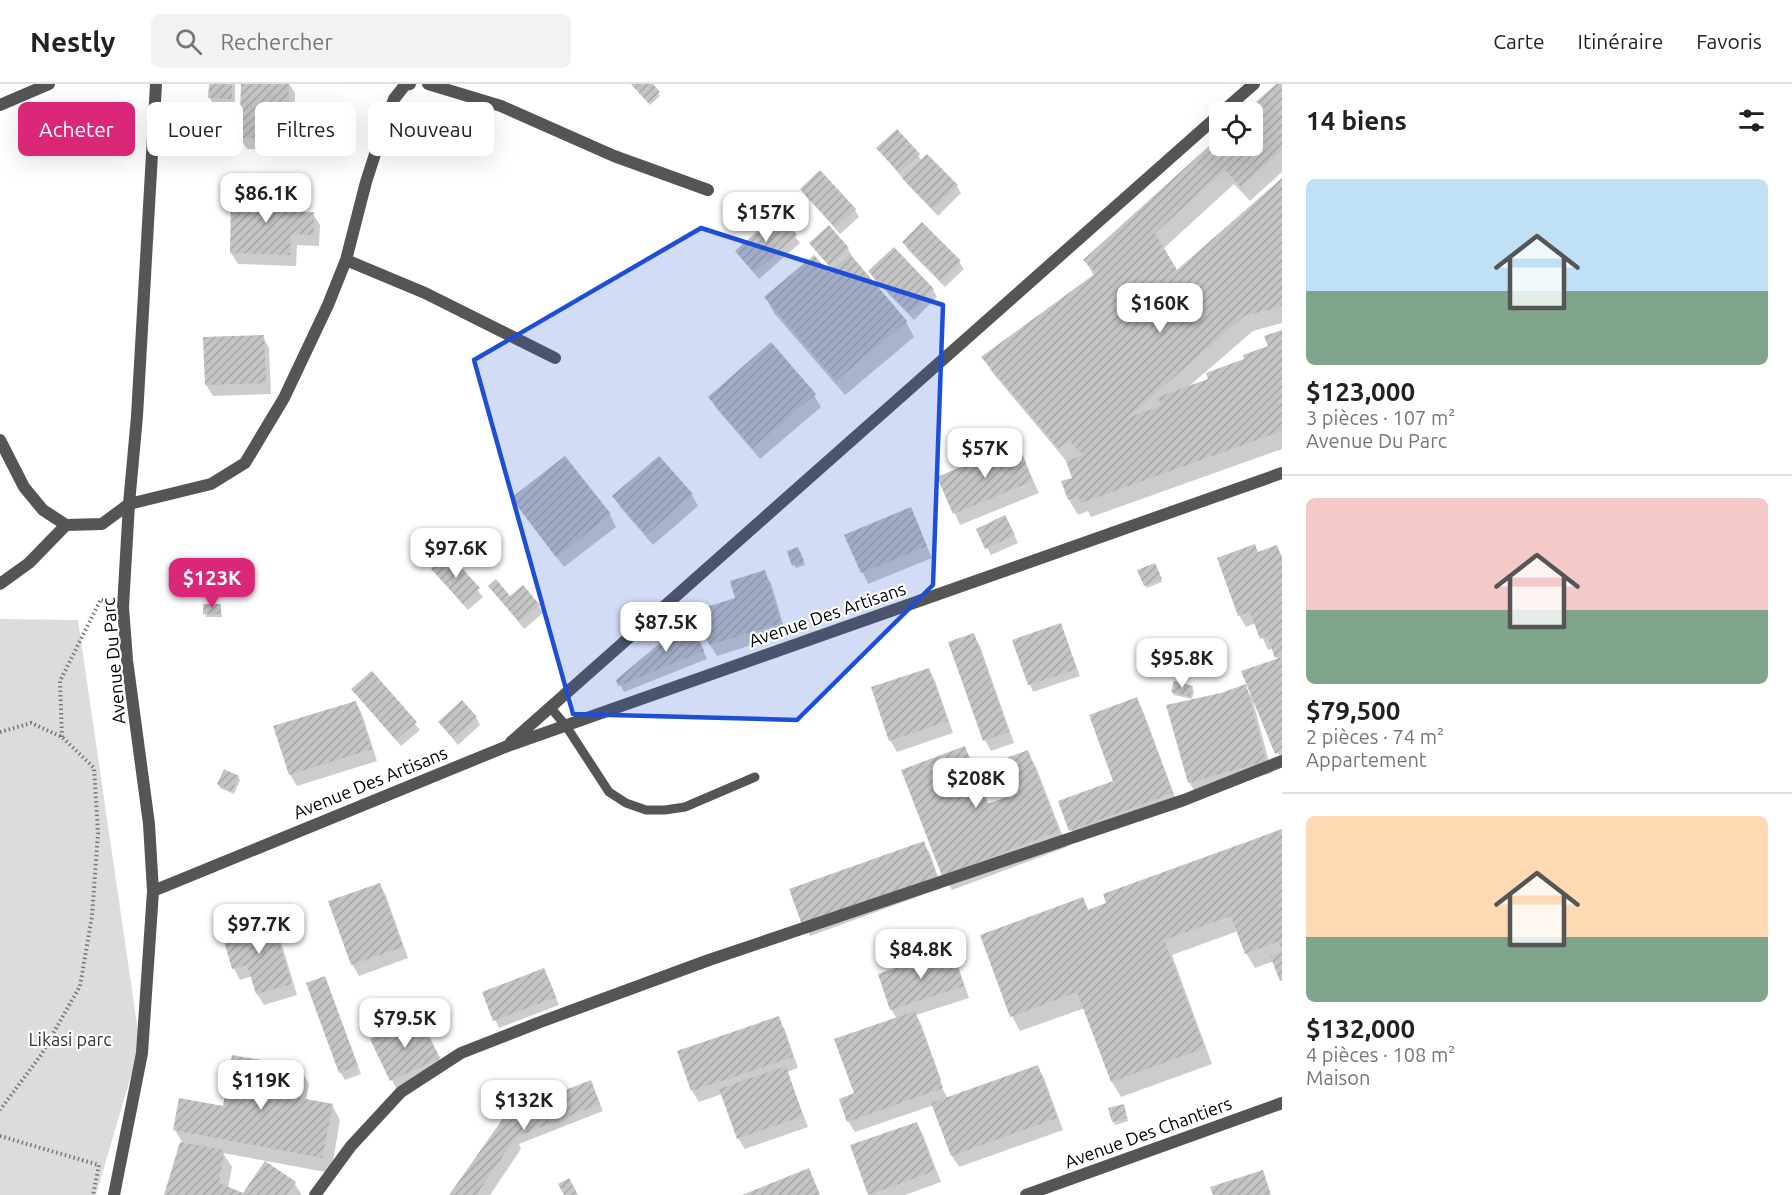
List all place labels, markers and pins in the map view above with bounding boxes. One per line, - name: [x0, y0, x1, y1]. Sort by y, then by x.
- pin: $86.1K: [217, 173, 315, 224]
- pin: $157K: [724, 192, 808, 243]
- pin: $160K: [1118, 283, 1202, 334]
- pin: $57K: [949, 428, 1021, 479]
- pin: $97.6K: [407, 528, 505, 579]
- pin: $123K: [170, 558, 254, 609]
- pin: $87.5K: [617, 602, 715, 653]
- pin: $95.8K: [1133, 638, 1231, 689]
- pin: $208K: [934, 758, 1018, 809]
- pin: $97.7K: [210, 904, 308, 955]
- pin: $84.8K: [872, 929, 970, 980]
- pin: $79.5K: [356, 998, 454, 1049]
- pin: $119K: [219, 1060, 303, 1111]
- pin: $132K: [482, 1080, 566, 1131]

